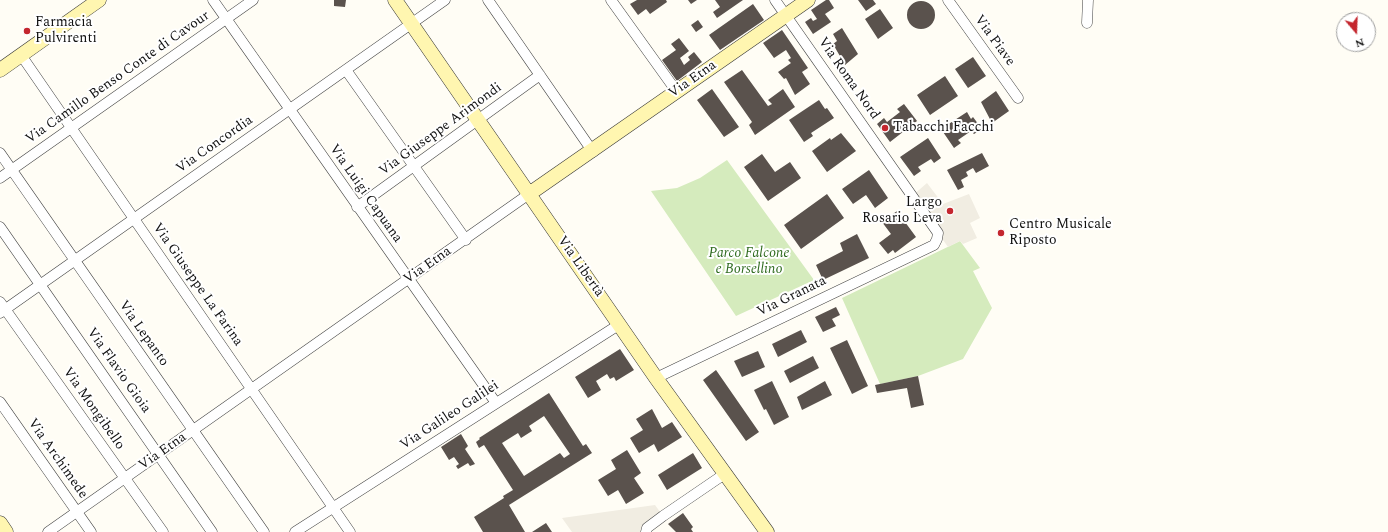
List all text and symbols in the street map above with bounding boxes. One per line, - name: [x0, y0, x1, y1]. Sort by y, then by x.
- street label: Via Camillo Benso Conte di Cavour: [23, 8, 213, 148]
- street label: Via Piave: [970, 12, 1018, 70]
- north arrow: [1336, 12, 1376, 52]
- place label: Farmacia Pulvirenti: [35, 15, 97, 48]
- marker: Farmacia Pulvirenti: [22, 26, 32, 36]
- text: N: [1353, 33, 1367, 52]
- street label: Via Roma Nord: [813, 35, 883, 123]
- street label: Via Etna: [666, 58, 720, 102]
- street label: Via Giuseppe Arimondi: [376, 80, 506, 180]
- street label: Via Concordia: [173, 112, 257, 178]
- place label: Tabacchi Facchi: [893, 120, 994, 136]
- marker: Tabacchi Facchi: [880, 123, 890, 133]
- street label: Via Luigi Capuana: [325, 142, 405, 246]
- place label: Largo Rosario Leva: [862, 195, 942, 228]
- marker: Largo Rosario Leva: [945, 206, 955, 216]
- place label: Centro Musicale Riposto: [1009, 217, 1112, 250]
- street label: Via Giuseppe La Farina: [148, 220, 246, 350]
- marker: Centro Musicale Riposto: [996, 228, 1006, 238]
- street label: Via Libertà: [553, 233, 607, 301]
- street label: Via Etna: [401, 244, 455, 288]
- park label: Parco Falcone e Borsellino: [709, 246, 789, 278]
- street label: Via Granata: [755, 273, 829, 321]
- street label: Via Lepanto: [114, 298, 172, 370]
- street label: Via Flavio Gioia: [82, 325, 154, 417]
- street label: Via Mongibello: [58, 365, 128, 453]
- street label: Via Galileo Galilei: [397, 378, 503, 454]
- street label: Via Archimede: [23, 416, 91, 502]
- street label: Via Etna: [136, 430, 190, 474]

